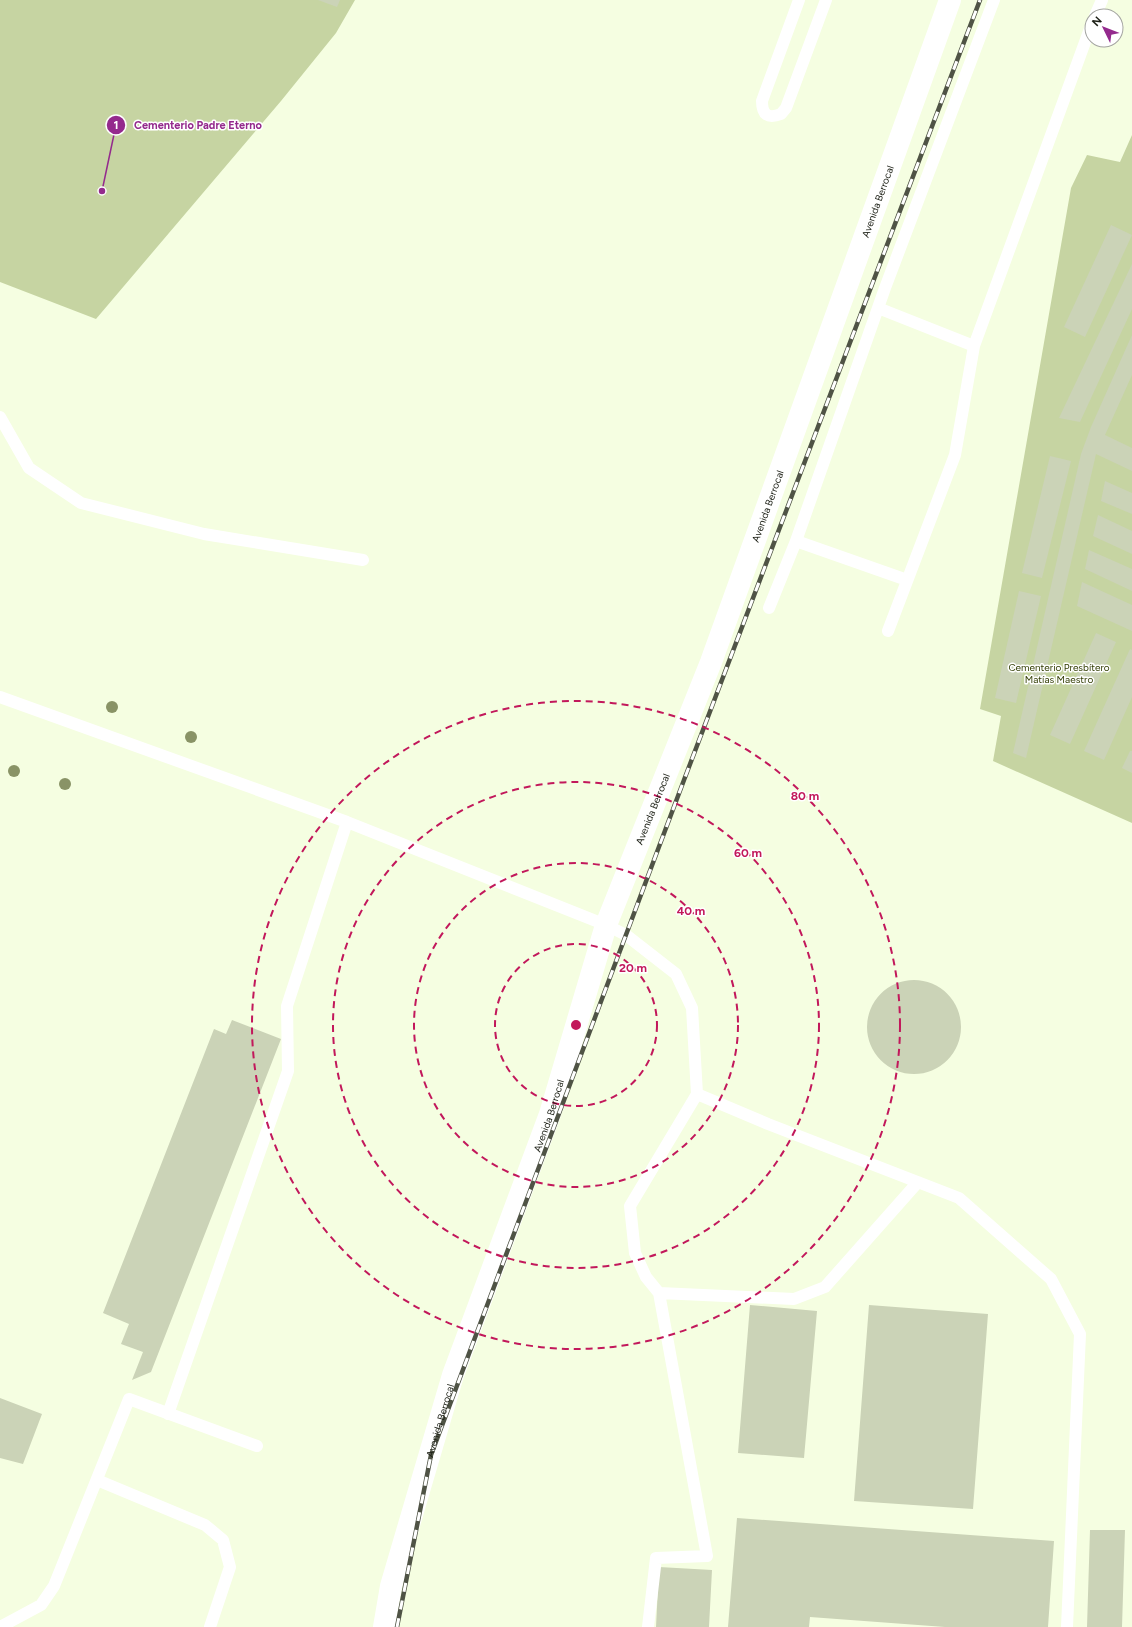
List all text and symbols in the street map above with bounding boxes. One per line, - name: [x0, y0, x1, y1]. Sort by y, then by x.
- north arrow: [1084, 8, 1124, 48]
- text: N: [1089, 14, 1105, 29]
- callout: Cementerio Padre Eterno: [106, 114, 270, 137]
- text: 1: [113, 118, 119, 132]
- text: Cementerio Padre Eterno: [134, 119, 263, 132]
- street label: Avenida Berrocal: [858, 164, 896, 239]
- street label: Avenida Berrocal: [748, 468, 786, 544]
- park label: Cementerio Presbítero Matías Maestro: [1008, 661, 1110, 686]
- street label: Avenida Berrocal: [632, 771, 672, 846]
- text: 80 m: [791, 789, 819, 803]
- text: 60 m: [734, 846, 762, 860]
- text: 40 m: [677, 904, 705, 918]
- text: 20 m: [619, 961, 647, 975]
- centre of rings: [569, 1018, 583, 1032]
- street label: Avenida Berrocal: [530, 1078, 566, 1153]
- street label: Avenida Berrocal: [423, 1383, 456, 1459]

